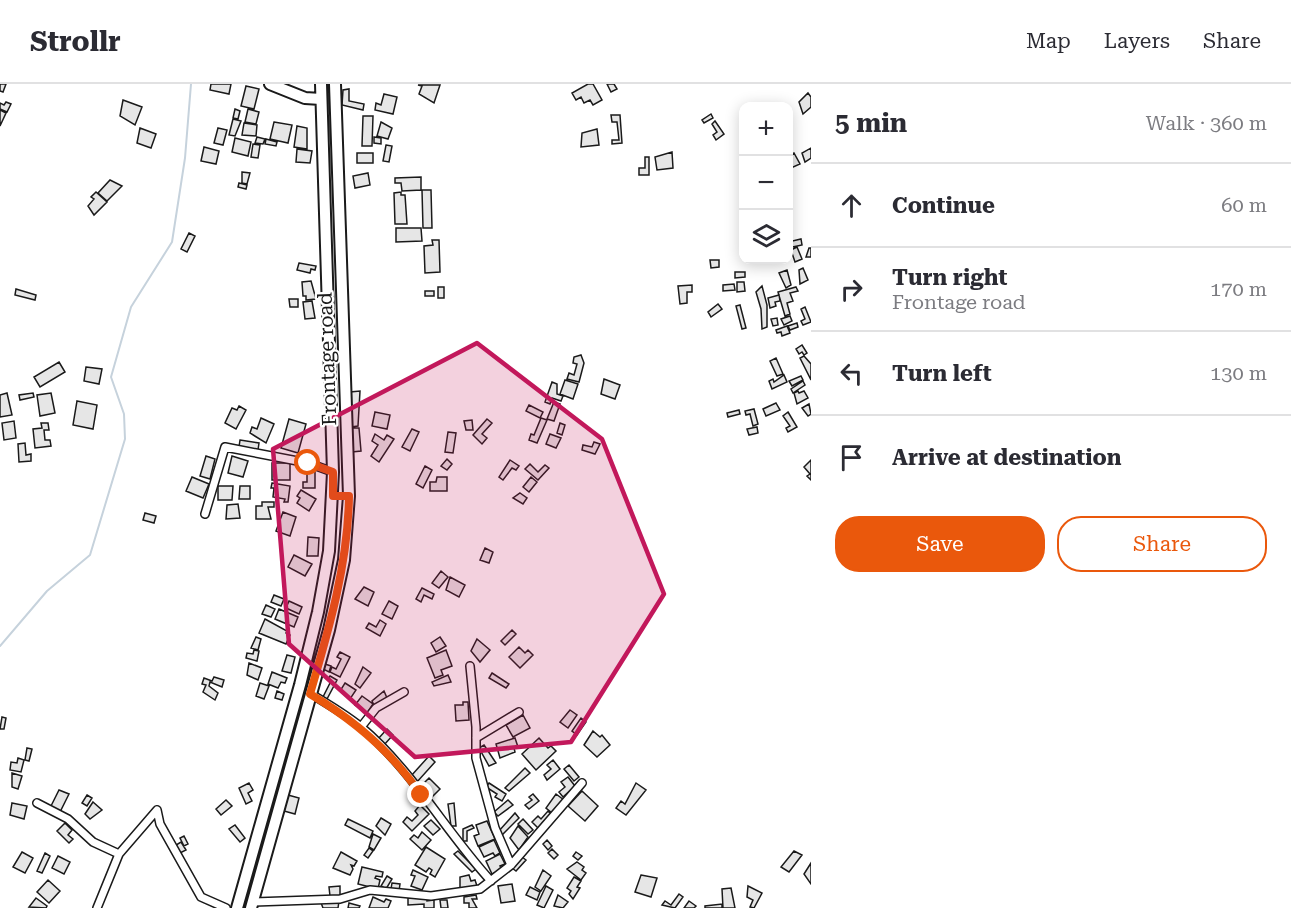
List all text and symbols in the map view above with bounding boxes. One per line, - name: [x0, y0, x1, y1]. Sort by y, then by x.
- text: Strollr: [30, 25, 121, 58]
- text: Map: [1026, 29, 1071, 53]
- text: Layers: [1104, 29, 1170, 53]
- text: Share: [1203, 29, 1261, 53]
- map controls: [739, 102, 793, 264]
- button: +: [739, 102, 793, 156]
- text: 5 min: [835, 108, 907, 138]
- text: Walk · 360 m: [1146, 111, 1267, 135]
- button: −: [739, 156, 793, 210]
- icon: ahead: [835, 189, 868, 222]
- text: Continue: [892, 193, 995, 218]
- text: 60 m: [1221, 193, 1267, 217]
- button: layers: [739, 210, 793, 264]
- text: Turn right: [892, 265, 1007, 290]
- icon: right: [835, 273, 868, 306]
- text: 170 m: [1210, 277, 1267, 301]
- text: Frontage road: [892, 290, 1026, 314]
- street label: Frontage road: [313, 292, 341, 426]
- icon: left: [835, 357, 868, 390]
- text: Turn left: [892, 361, 992, 386]
- text: 130 m: [1210, 361, 1267, 385]
- icon: arrive: [835, 441, 868, 474]
- text: Arrive at destination: [892, 445, 1121, 470]
- route start: [294, 449, 320, 475]
- button: Save: [835, 516, 1045, 572]
- button: Share: [1057, 516, 1267, 572]
- route end: [407, 781, 433, 807]

